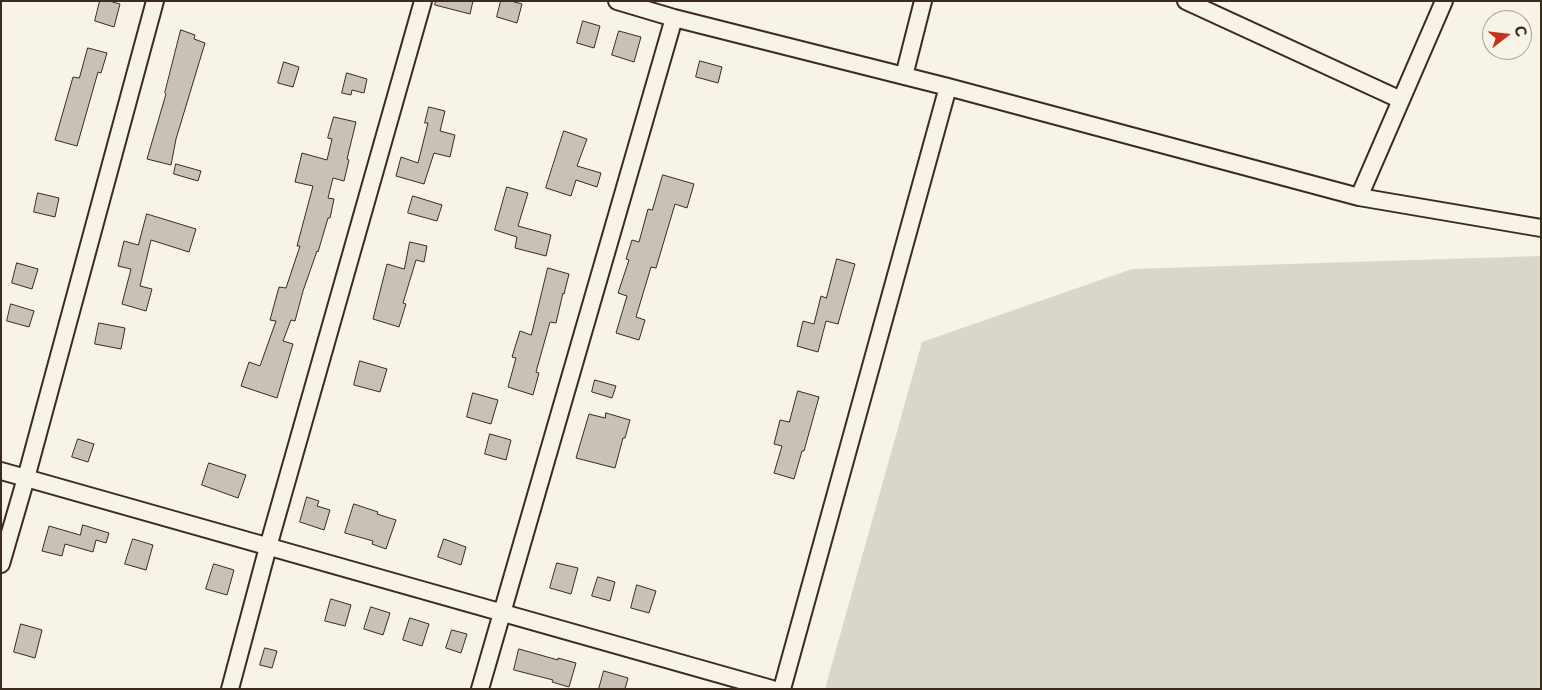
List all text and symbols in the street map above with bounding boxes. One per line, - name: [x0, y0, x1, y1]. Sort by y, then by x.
- north arrow: [1482, 10, 1532, 60]
- text: С: [1509, 23, 1532, 39]

